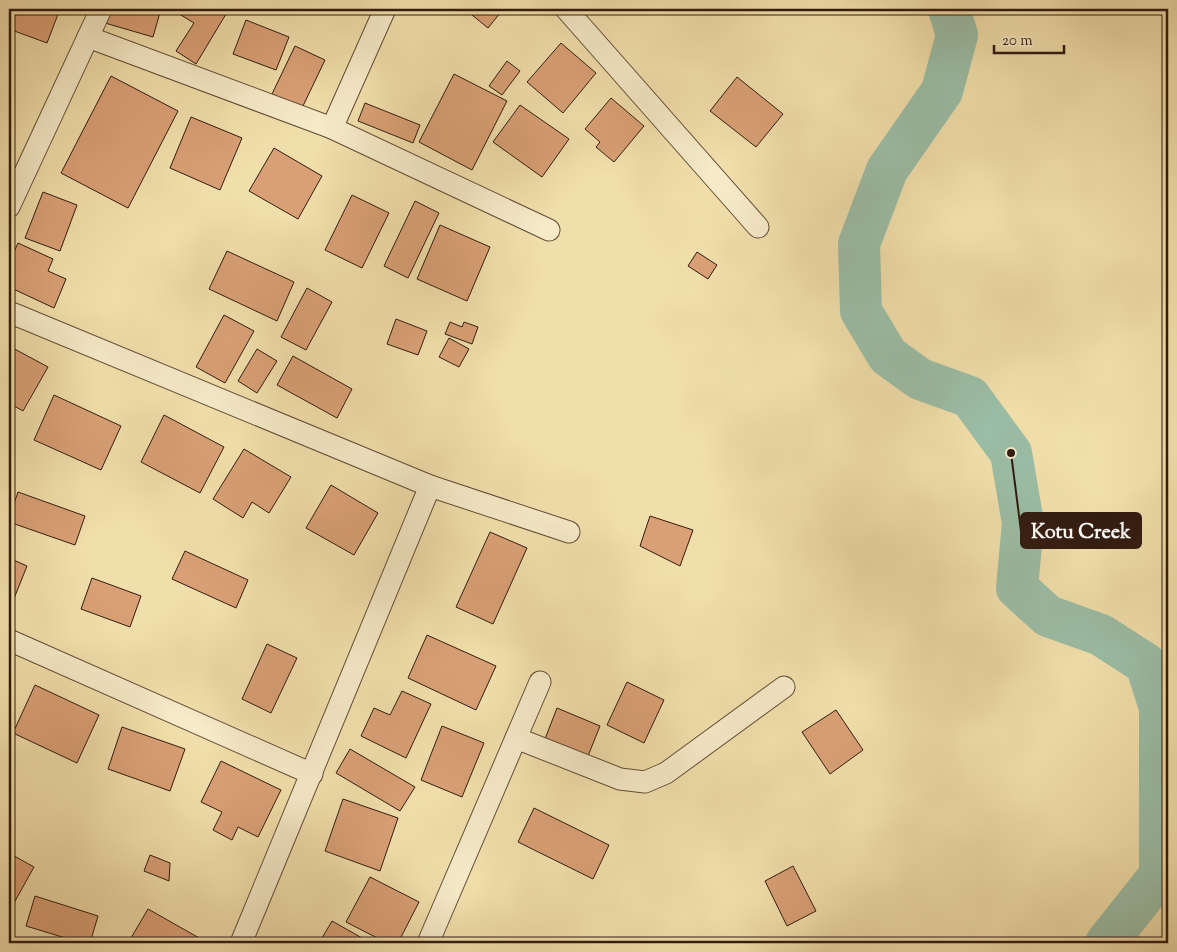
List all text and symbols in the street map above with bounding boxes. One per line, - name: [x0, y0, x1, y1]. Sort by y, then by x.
- scale bar: [994, 22, 1064, 54]
- text: 20 m: [1002, 31, 1033, 52]
- callout: Kotu Creek: [1021, 513, 1141, 548]
- text: Kotu Creek: [1031, 519, 1131, 548]

